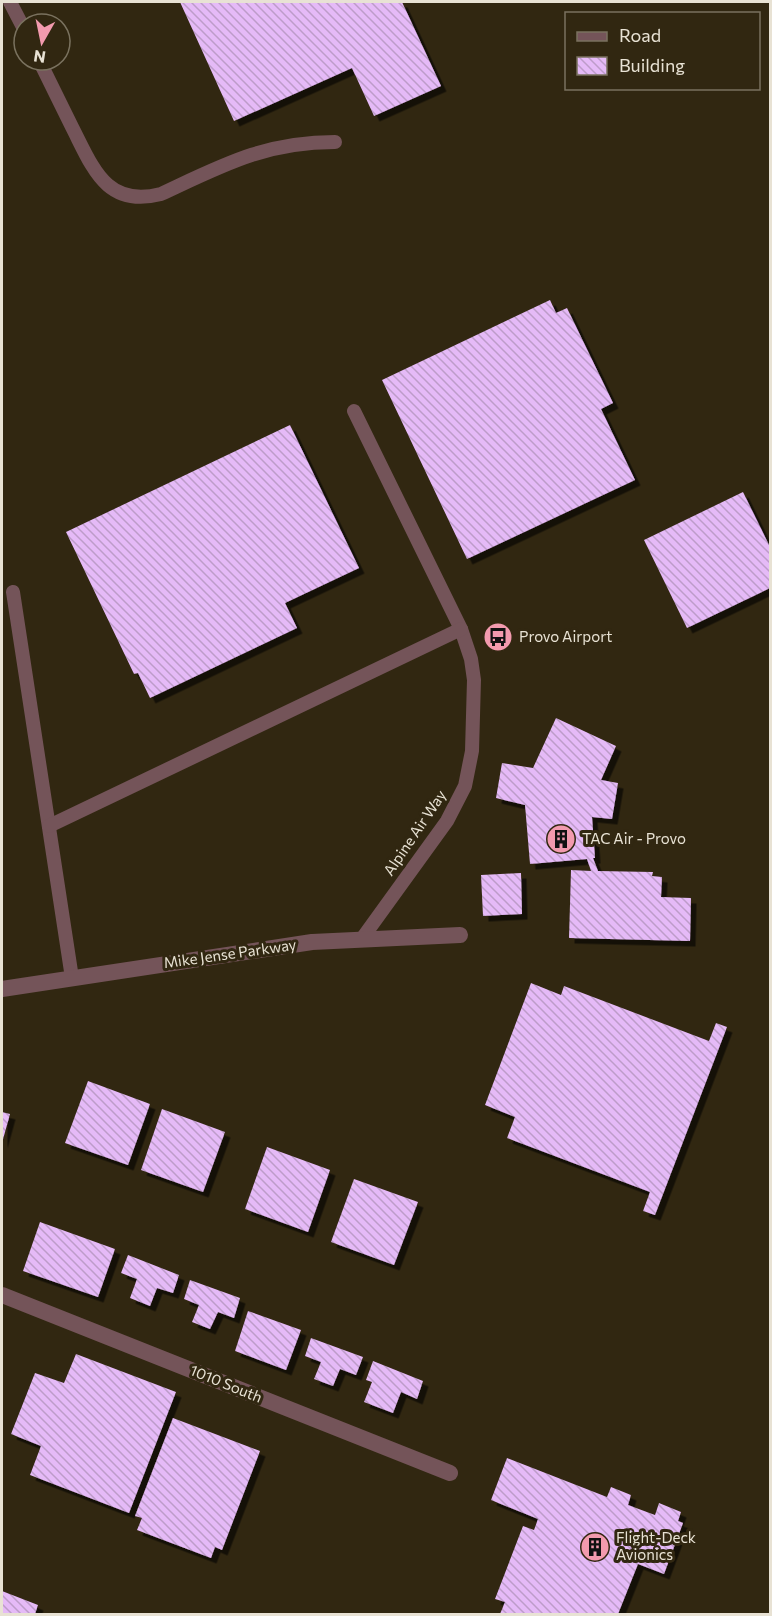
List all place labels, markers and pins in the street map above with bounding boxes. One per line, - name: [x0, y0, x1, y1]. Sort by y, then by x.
- bus stop icon: Provo Airport: [482, 621, 514, 653]
- place label: Provo Airport: [519, 627, 612, 645]
- building icon: TAC Air - Provo: [545, 823, 577, 855]
- place label: TAC Air - Provo: [582, 829, 686, 847]
- place label: Flight-Deck Avionics: [616, 1528, 696, 1563]
- building icon: Flight-Deck Avionics: [579, 1531, 611, 1563]

